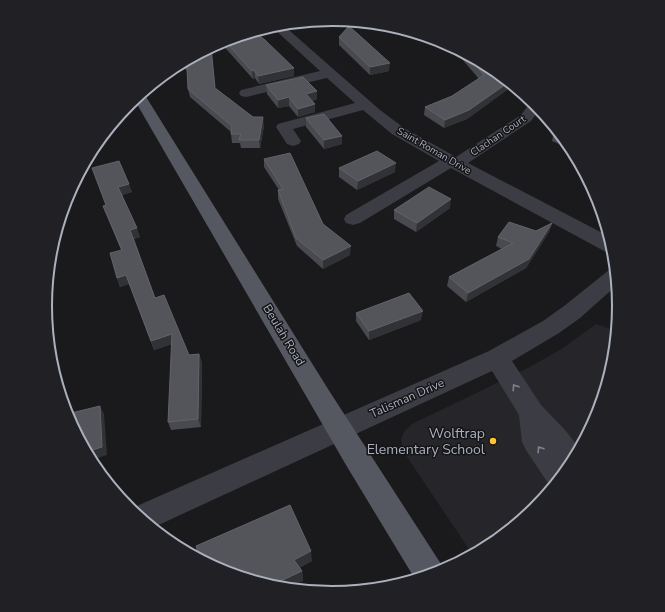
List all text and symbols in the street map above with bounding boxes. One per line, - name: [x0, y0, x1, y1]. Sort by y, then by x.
- street label: Clachan Court: [468, 112, 529, 160]
- street label: Saint Roman Drive: [394, 124, 474, 178]
- street label: Beulah Road: [259, 301, 309, 369]
- street label: Talisman Drive: [367, 374, 447, 422]
- one-way arrow: [513, 384, 520, 391]
- place label: Wolftrap Elementary School: [367, 424, 486, 459]
- marker: Wolftrap Elementary School: [488, 436, 498, 446]
- one-way arrow: [538, 446, 545, 453]

